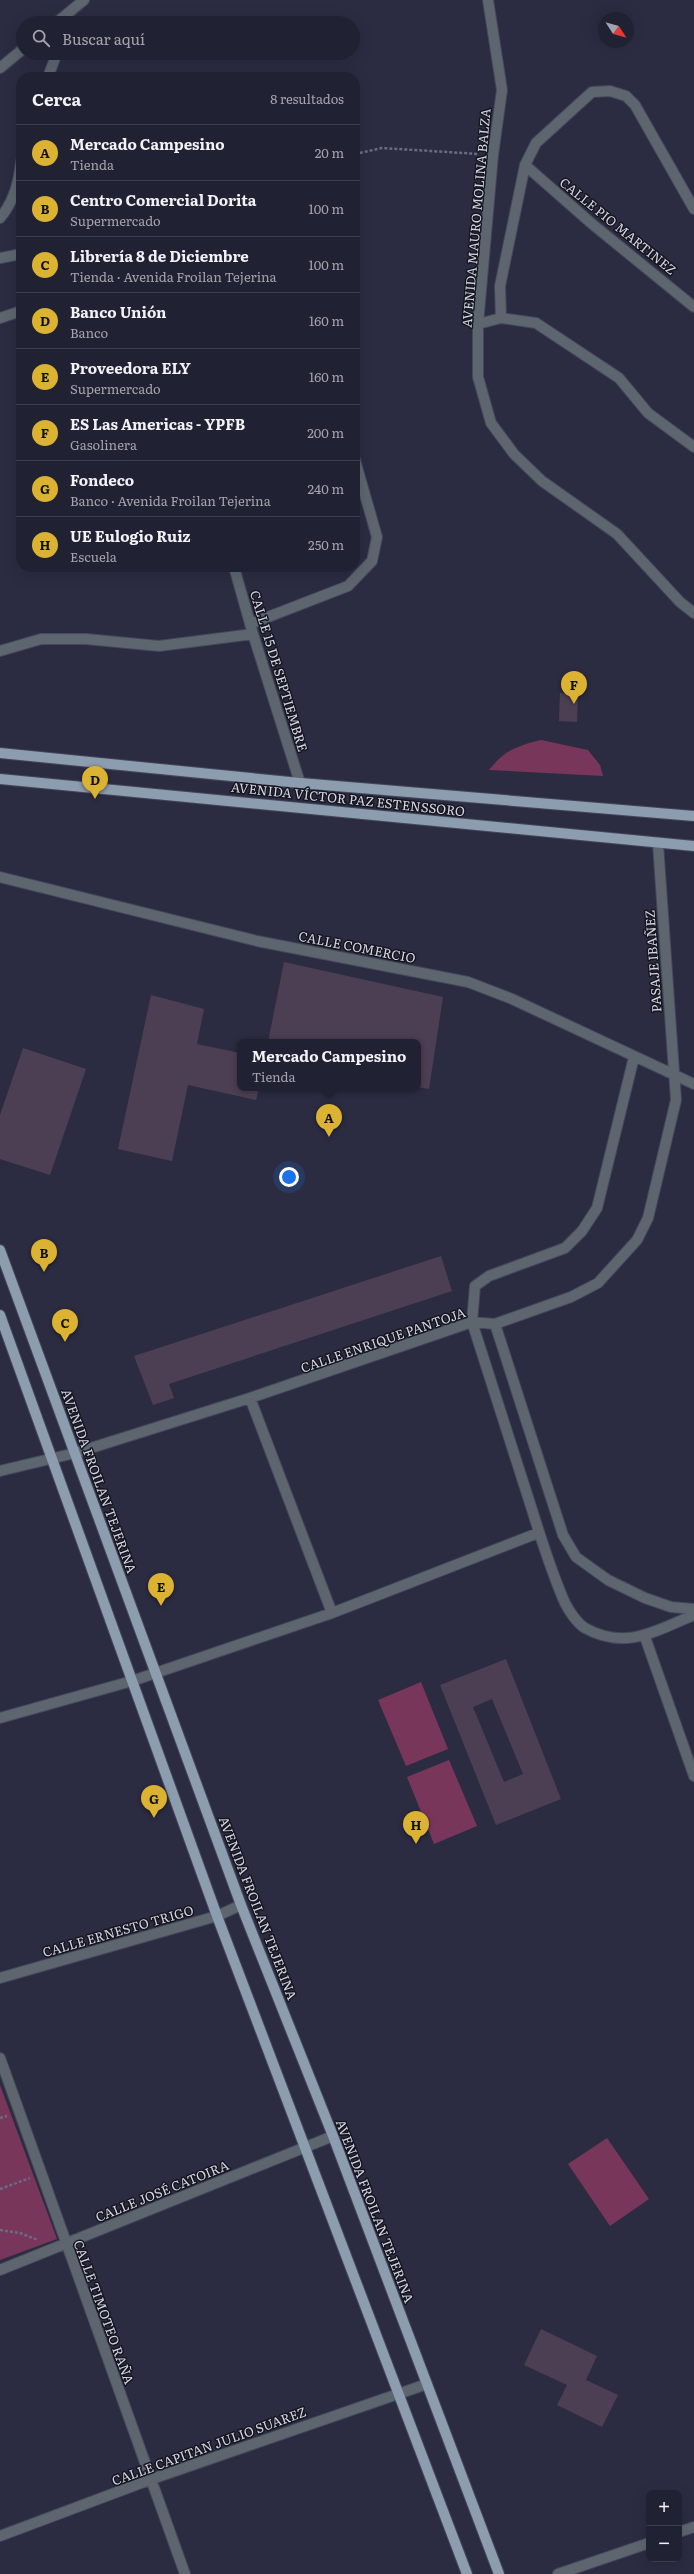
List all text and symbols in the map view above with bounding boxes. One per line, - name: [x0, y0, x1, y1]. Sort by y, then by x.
- north arrow: [598, 12, 634, 48]
- search box: [16, 16, 360, 60]
- icon: search: [30, 27, 52, 49]
- text: Buscar aquí: [62, 27, 145, 50]
- text: Cerca: [32, 86, 81, 111]
- text: 8 resultados: [270, 89, 344, 108]
- street label: AVENIDA MAURO MOLINA BALZA: [456, 107, 495, 328]
- text: Mercado Campesino: [70, 132, 225, 155]
- text: A: [40, 143, 50, 162]
- text: 20 m: [315, 143, 344, 162]
- text: Tienda: [70, 155, 114, 174]
- street label: CALLE PIO MARTINEZ: [556, 173, 681, 279]
- text: Centro Comercial Dorita: [70, 188, 256, 211]
- text: B: [41, 199, 49, 218]
- text: 100 m: [308, 199, 344, 218]
- text: Supermercado: [70, 211, 161, 230]
- text: Librería 8 de Diciembre: [70, 244, 249, 267]
- text: C: [40, 255, 50, 274]
- text: 100 m: [308, 255, 344, 274]
- text: Tienda · Avenida Froilan Tejerina: [70, 267, 277, 286]
- text: Banco Unión: [70, 300, 167, 323]
- text: D: [40, 311, 50, 330]
- text: 160 m: [309, 311, 344, 330]
- text: Banco: [70, 323, 108, 342]
- text: Proveedora ELY: [70, 356, 191, 379]
- text: E: [41, 367, 49, 386]
- text: 160 m: [309, 367, 344, 386]
- text: Supermercado: [70, 379, 161, 398]
- text: ES Las Americas - YPFB: [70, 412, 245, 435]
- text: F: [41, 423, 49, 442]
- text: 200 m: [307, 423, 344, 442]
- text: Gasolinera: [70, 435, 137, 454]
- text: Fondeco: [70, 468, 134, 491]
- text: G: [40, 479, 50, 498]
- text: 240 m: [308, 479, 344, 498]
- text: Banco · Avenida Froilan Tejerina: [70, 491, 271, 510]
- text: UE Eulogio Ruiz: [70, 524, 191, 547]
- text: H: [40, 535, 50, 554]
- text: 250 m: [308, 535, 344, 554]
- text: Escuela: [70, 547, 117, 566]
- street label: CALLE 15 DE SEPTIEMBRE: [246, 588, 313, 754]
- pin: F: [561, 671, 587, 704]
- pin: D: [82, 766, 108, 799]
- street label: AVENIDA VÍCTOR PAZ ESTENSSORO: [230, 777, 466, 820]
- street label: PASAJE IBAÑEZ: [639, 909, 666, 1013]
- street label: CALLE COMERCIO: [297, 926, 417, 967]
- popup: [237, 1039, 421, 1091]
- text: Mercado Campesino: [252, 1044, 406, 1067]
- text: Tienda: [252, 1067, 296, 1086]
- pin: A: [316, 1104, 342, 1137]
- your location: [279, 1167, 299, 1187]
- pin: B: [31, 1239, 57, 1272]
- street label: CALLE ENRIQUE PANTOJA: [298, 1302, 468, 1377]
- pin: C: [52, 1309, 78, 1342]
- street label: AVENIDA FROILAN TEJERINA: [57, 1386, 142, 1576]
- pin: E: [148, 1573, 174, 1606]
- pin: G: [141, 1785, 167, 1818]
- pin: H: [403, 1811, 429, 1844]
- street label: AVENIDA FROILAN TEJERINA: [215, 1813, 302, 2003]
- street label: CALLE ERNESTO TRIGO: [40, 1900, 196, 1961]
- street label: AVENIDA FROILAN TEJERINA: [332, 2116, 419, 2306]
- street label: CALLE JOSÉ CATOIRA: [92, 2155, 232, 2226]
- street label: CALLE TIMOTEO RAÑA: [70, 2237, 140, 2387]
- street label: CALLE CAPITAN JULIO SUAREZ: [109, 2401, 309, 2490]
- map controls: [646, 2490, 682, 2562]
- button: +: [646, 2490, 682, 2526]
- button: −: [646, 2526, 682, 2562]

